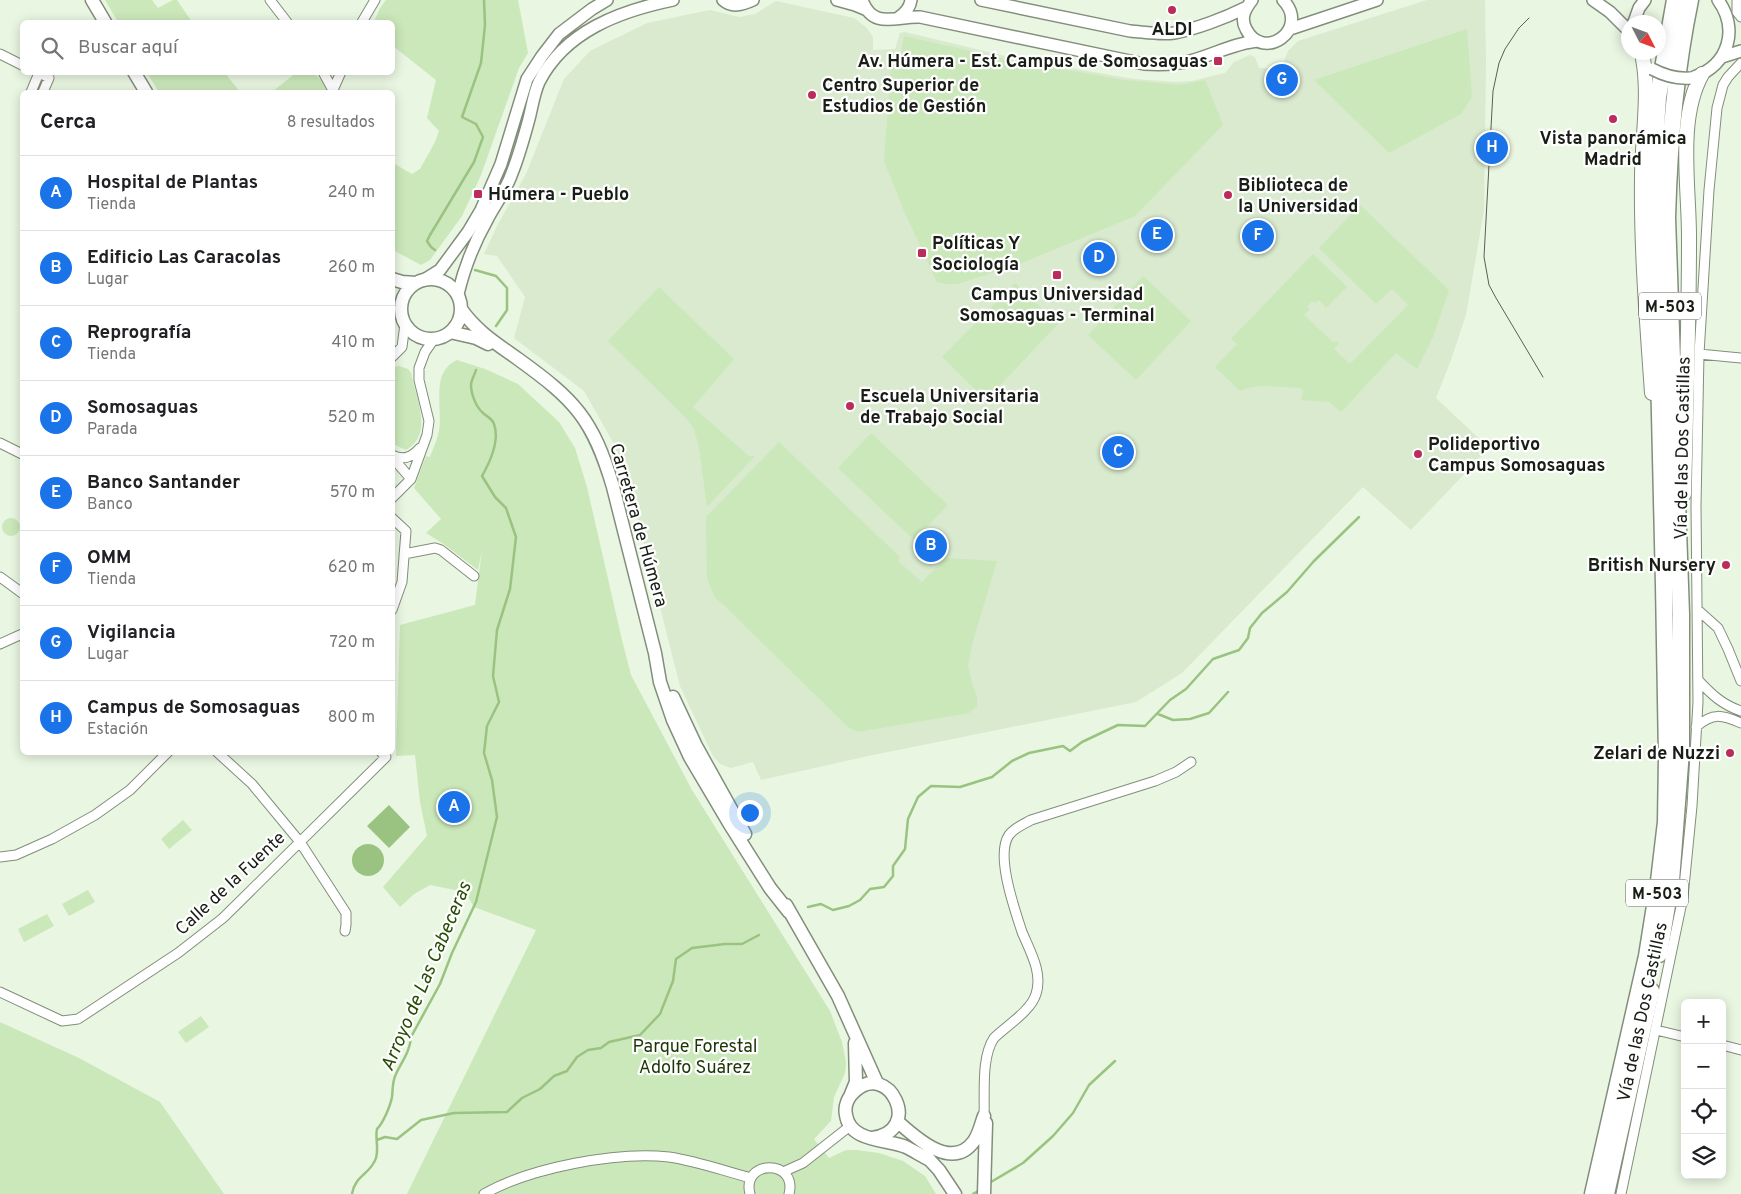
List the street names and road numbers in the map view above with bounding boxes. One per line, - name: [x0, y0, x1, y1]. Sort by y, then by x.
- road number: M-503: [1639, 292, 1701, 320]
- street label: Vía de las Dos Castillas: [1670, 356, 1697, 540]
- street label: Carretera de Húmera: [603, 441, 672, 610]
- street label: Calle de la Fuente: [171, 827, 291, 941]
- road number: M-503: [1626, 880, 1688, 906]
- street label: Vía de las Dos Castillas: [1613, 920, 1674, 1104]

